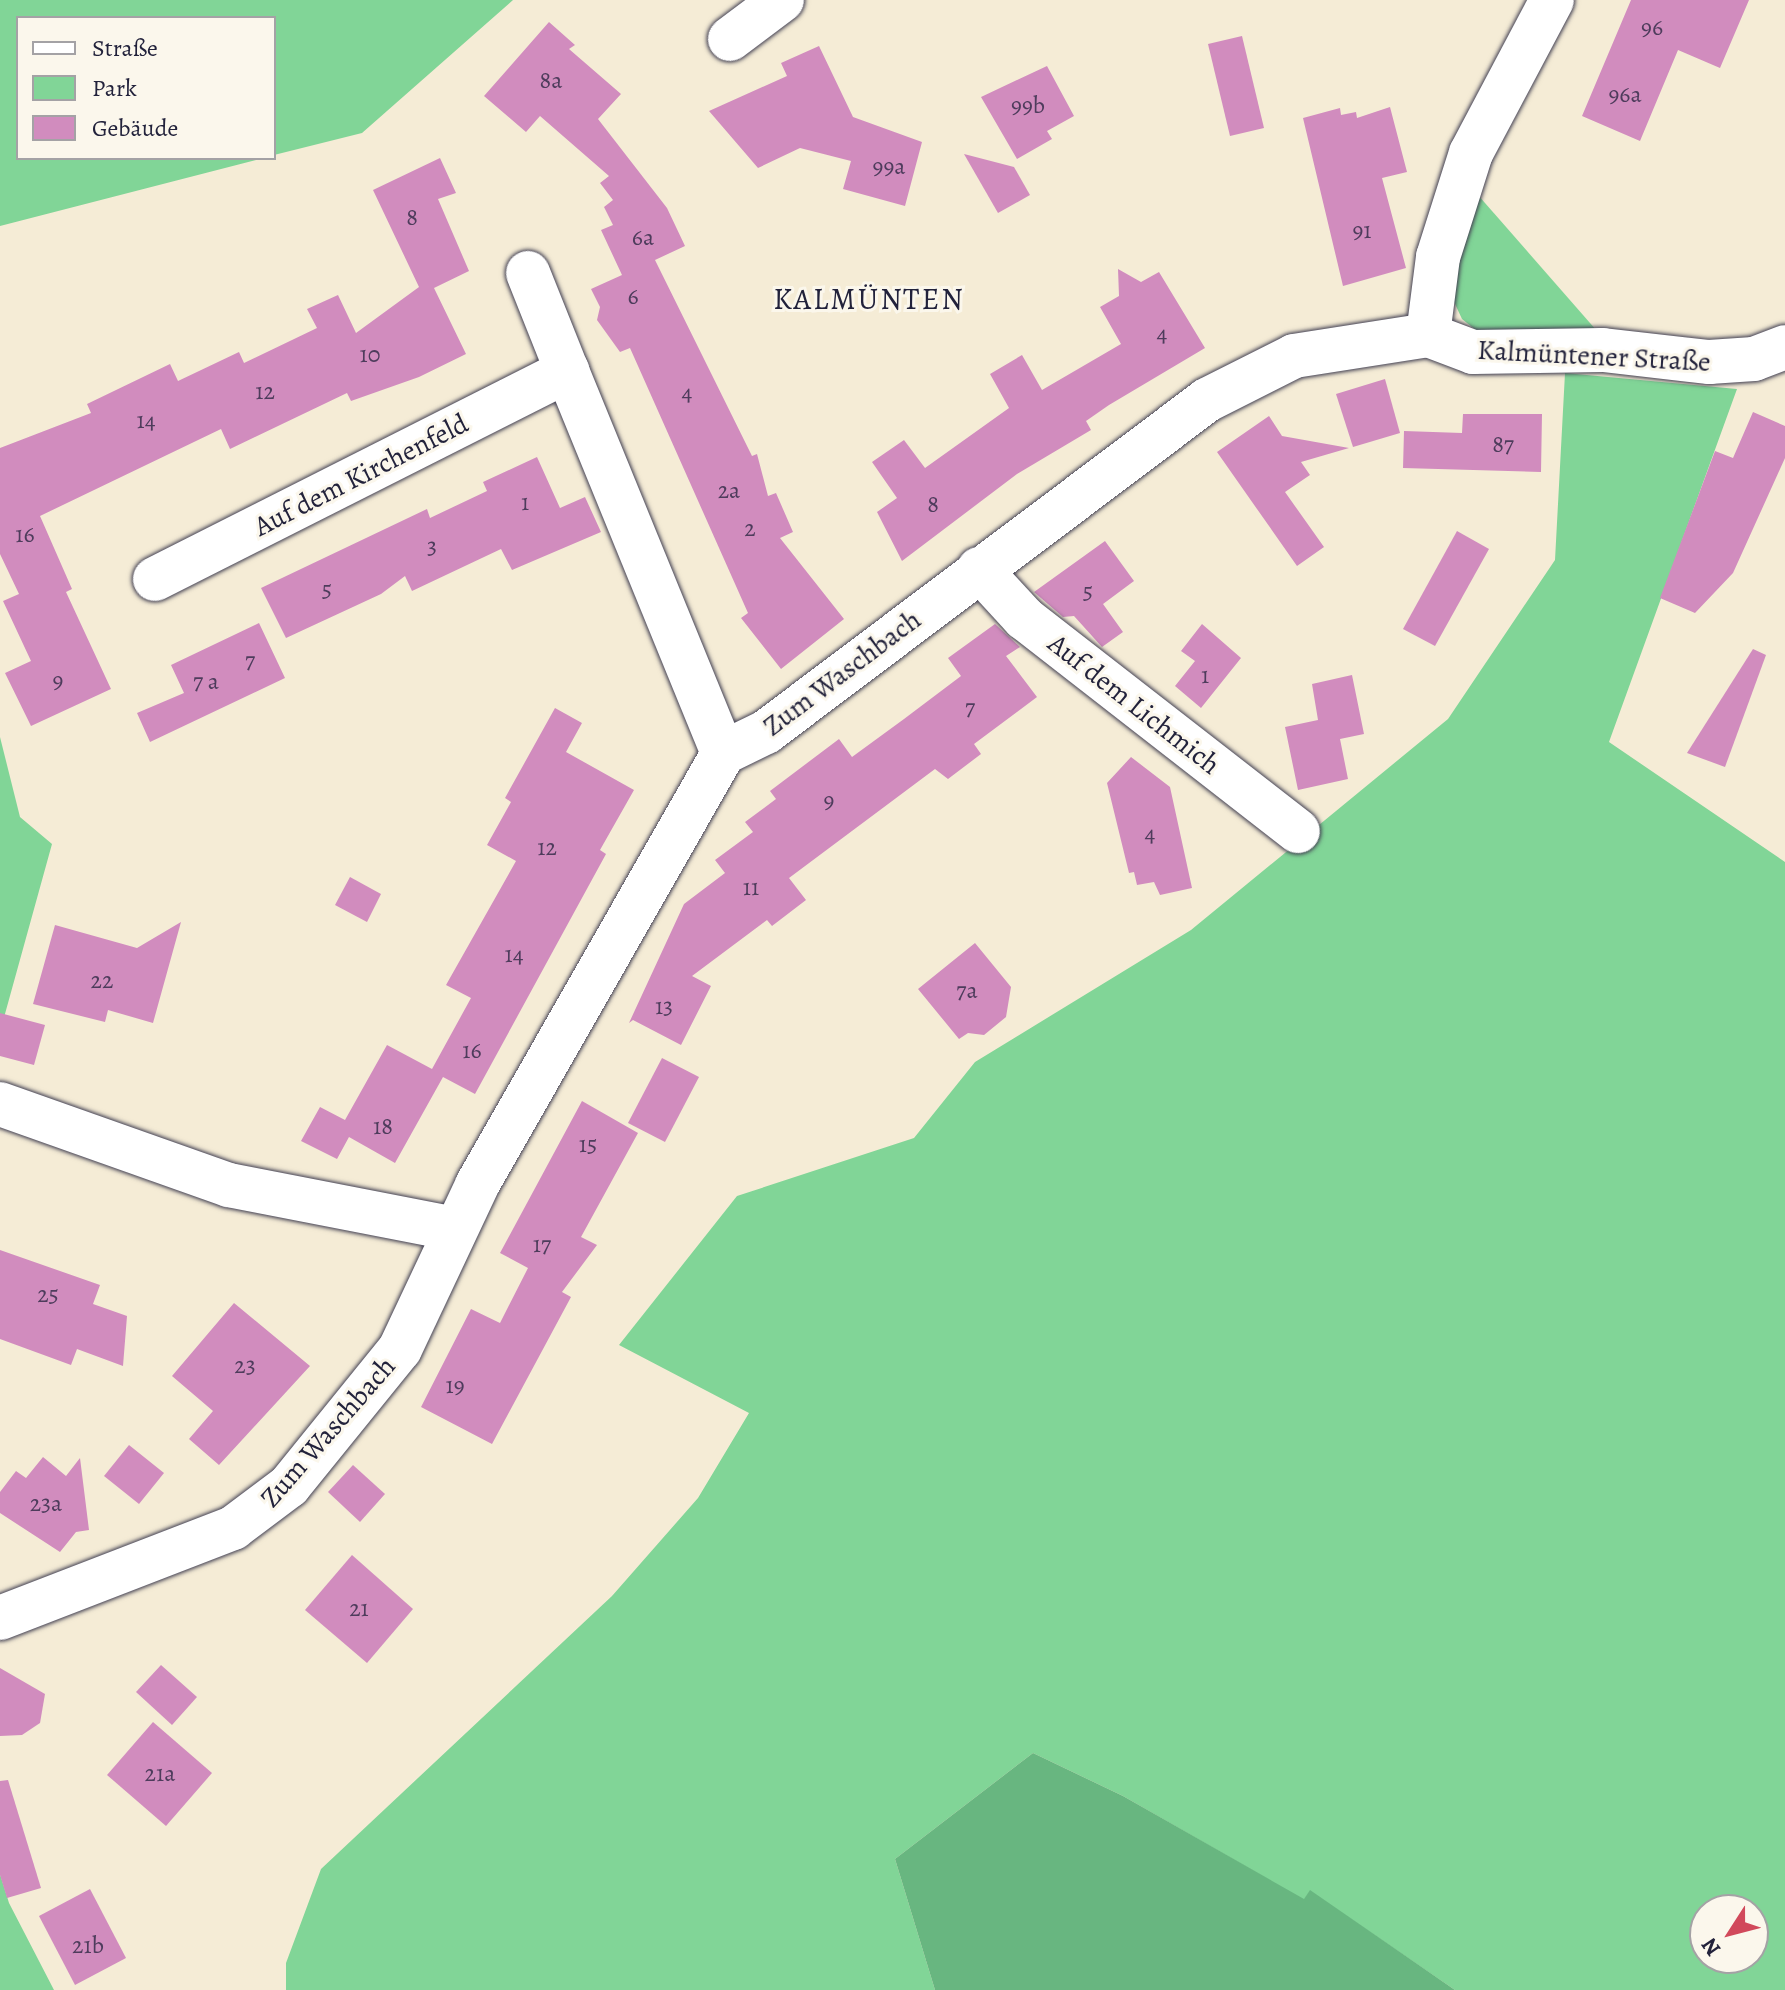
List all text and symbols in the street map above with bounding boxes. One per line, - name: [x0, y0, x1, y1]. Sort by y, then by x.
- house number: 96: [1641, 14, 1663, 42]
- legend: [16, 16, 276, 160]
- text: Straße: [92, 32, 158, 64]
- house number: 8a: [540, 67, 562, 95]
- text: Park: [92, 72, 137, 104]
- house number: 96a: [1608, 81, 1642, 109]
- house number: 99b: [1011, 92, 1045, 120]
- text: Gebäude: [92, 112, 178, 144]
- house number: 99a: [872, 153, 906, 181]
- house number: 8: [406, 204, 418, 232]
- house number: 91: [1352, 217, 1372, 245]
- house number: 6a: [632, 224, 654, 252]
- district label: KALMÜNTEN: [773, 281, 965, 317]
- house number: 6: [627, 283, 639, 311]
- house number: 4: [1157, 320, 1167, 348]
- street label: Kalmüntener Straße: [1476, 333, 1712, 379]
- house number: 10: [360, 341, 380, 369]
- house number: 12: [255, 378, 275, 406]
- house number: 4: [682, 379, 692, 407]
- street label: Auf dem Kirchenfeld: [248, 406, 474, 544]
- house number: 14: [136, 407, 156, 435]
- house number: 87: [1492, 431, 1514, 459]
- house number: 2a: [718, 477, 740, 505]
- house number: 1: [521, 489, 529, 517]
- house number: 8: [927, 491, 939, 519]
- house number: 2: [744, 515, 756, 543]
- house number: 16: [15, 521, 35, 549]
- house number: 3: [427, 533, 437, 561]
- house number: 5: [322, 576, 332, 604]
- house number: 5: [1083, 578, 1093, 606]
- street label: Zum Waschbach: [757, 603, 927, 743]
- street label: Auf dem Lichmich: [1041, 626, 1227, 782]
- house number: 7: [245, 647, 255, 675]
- house number: 1: [1201, 662, 1209, 690]
- house number: 9: [53, 667, 63, 695]
- house number: 7 a: [193, 668, 219, 696]
- house number: 7: [965, 694, 975, 722]
- house number: 9: [824, 787, 834, 815]
- house number: 4: [1145, 820, 1155, 848]
- house number: 12: [537, 834, 557, 862]
- house number: 11: [743, 874, 759, 902]
- house number: 14: [504, 941, 524, 969]
- house number: 22: [91, 967, 113, 995]
- house number: 7a: [956, 977, 978, 1005]
- house number: 13: [655, 993, 673, 1021]
- house number: 16: [462, 1037, 482, 1065]
- house number: 18: [373, 1113, 393, 1141]
- house number: 15: [579, 1131, 597, 1159]
- house number: 17: [533, 1231, 551, 1259]
- house number: 25: [37, 1281, 59, 1309]
- street label: Zum Waschbach: [253, 1350, 403, 1514]
- house number: 23: [234, 1352, 256, 1380]
- house number: 19: [445, 1372, 465, 1400]
- house number: 23a: [30, 1490, 62, 1518]
- house number: 21: [349, 1595, 369, 1623]
- house number: 21a: [145, 1760, 175, 1788]
- north arrow: [1689, 1894, 1769, 1974]
- house number: 21b: [72, 1932, 104, 1960]
- text: N: [1694, 1932, 1728, 1962]

